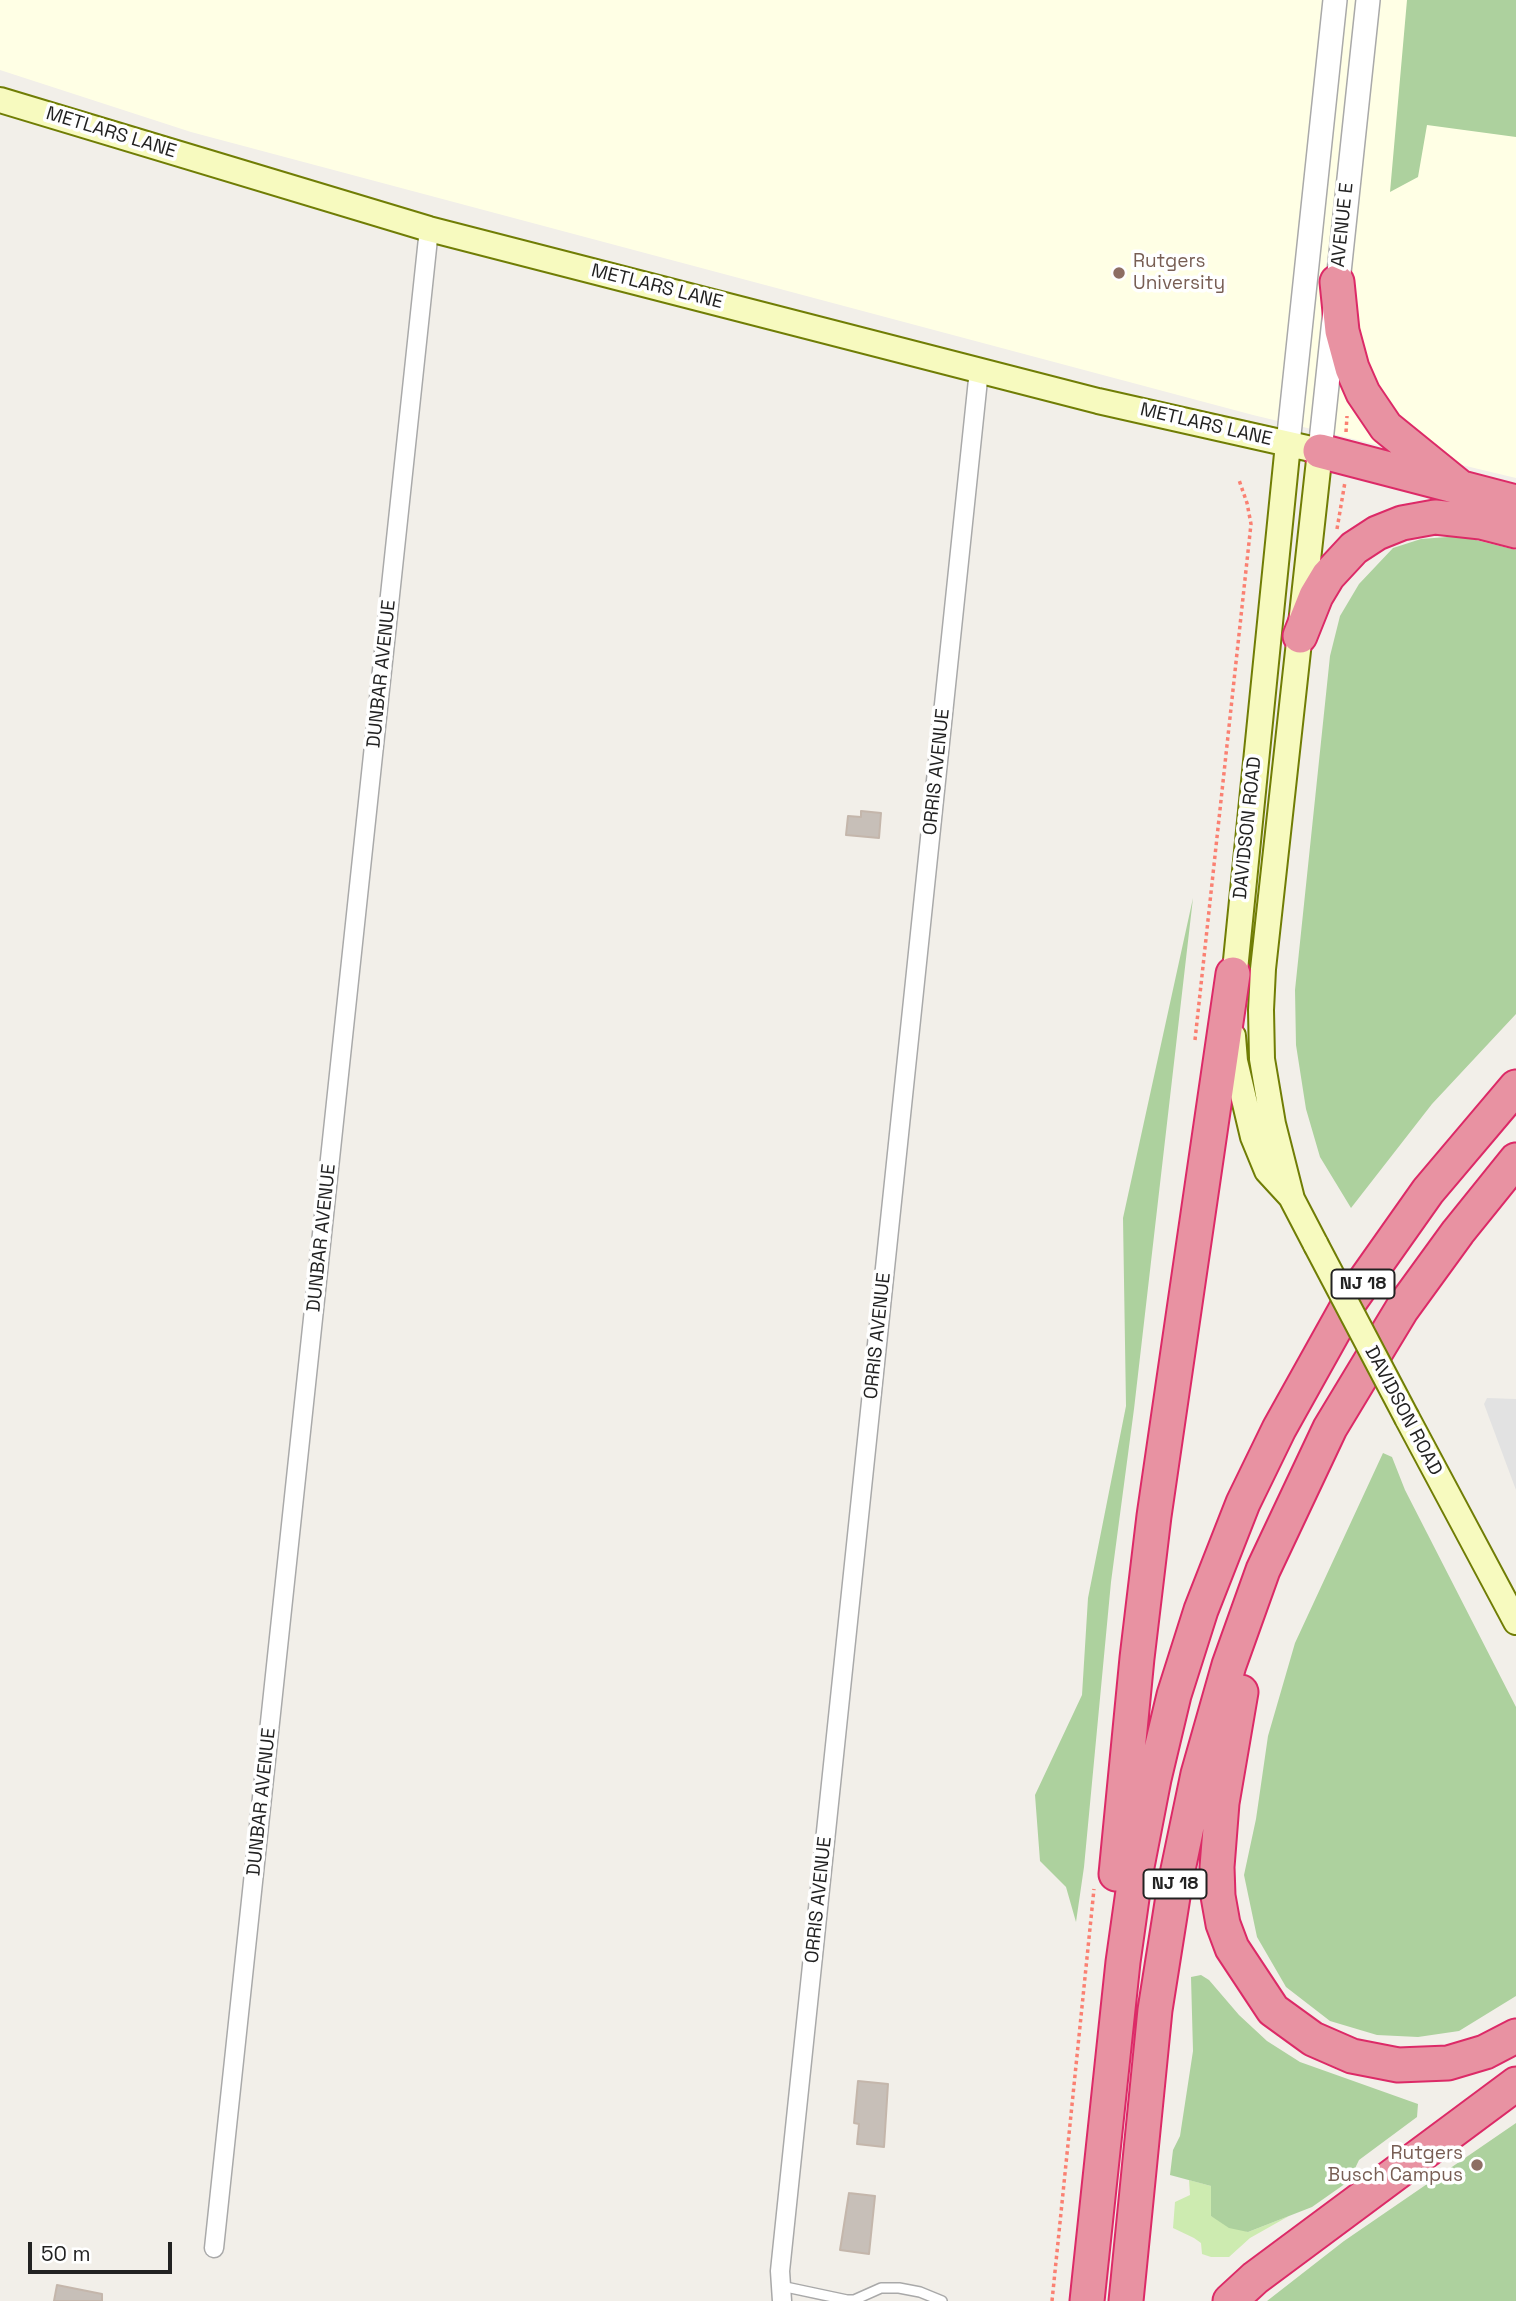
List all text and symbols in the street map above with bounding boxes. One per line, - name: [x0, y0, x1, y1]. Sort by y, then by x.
- street label: METLARS LANE: [43, 102, 179, 164]
- street label: AVENUE E: [1327, 182, 1359, 268]
- place label: Rutgers University: [1133, 251, 1225, 295]
- street label: METLARS LANE: [589, 260, 725, 314]
- marker: Rutgers University: [1111, 265, 1127, 281]
- street label: METLARS LANE: [1138, 399, 1274, 451]
- street label: DUNBAR AVENUE: [363, 599, 401, 749]
- street label: ORRIS AVENUE: [919, 708, 955, 836]
- street label: DAVIDSON ROAD: [1229, 756, 1267, 900]
- street label: DUNBAR AVENUE: [303, 1163, 341, 1313]
- road number: NJ 18: [1332, 1269, 1394, 1298]
- street label: ORRIS AVENUE: [860, 1272, 896, 1400]
- street label: DAVIDSON ROAD: [1359, 1342, 1447, 1480]
- street label: DUNBAR AVENUE: [243, 1727, 281, 1877]
- street label: ORRIS AVENUE: [801, 1836, 837, 1964]
- road number: NJ 18: [1144, 1870, 1206, 1898]
- place label: Rutgers Busch Campus: [1328, 2143, 1463, 2187]
- marker: Rutgers Busch Campus: [1469, 2157, 1485, 2173]
- scale bar: [32, 2228, 175, 2272]
- text: 50 m: [41, 2240, 91, 2267]

